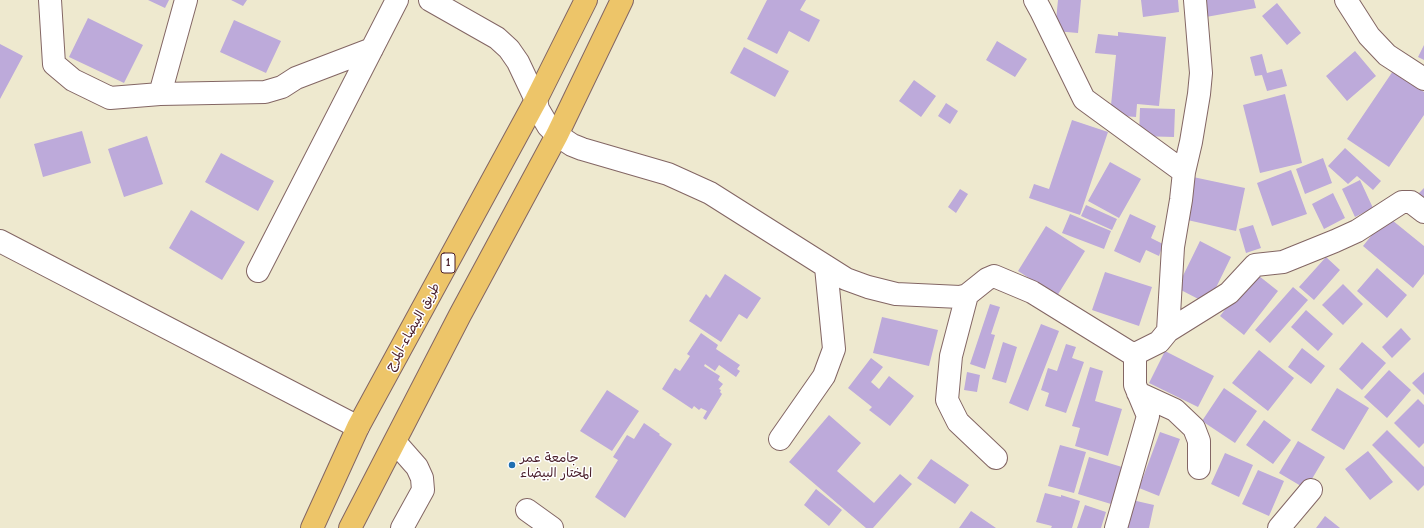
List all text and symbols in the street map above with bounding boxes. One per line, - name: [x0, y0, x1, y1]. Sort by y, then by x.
- road number: 1: [441, 253, 455, 273]
- street label: طريق البيضاء-المرج: [382, 280, 444, 374]
- place label: جامعة عمر المختار البيضاء: [520, 450, 592, 481]
- marker: جامعة عمر المختار البيضاء: [507, 460, 517, 470]

